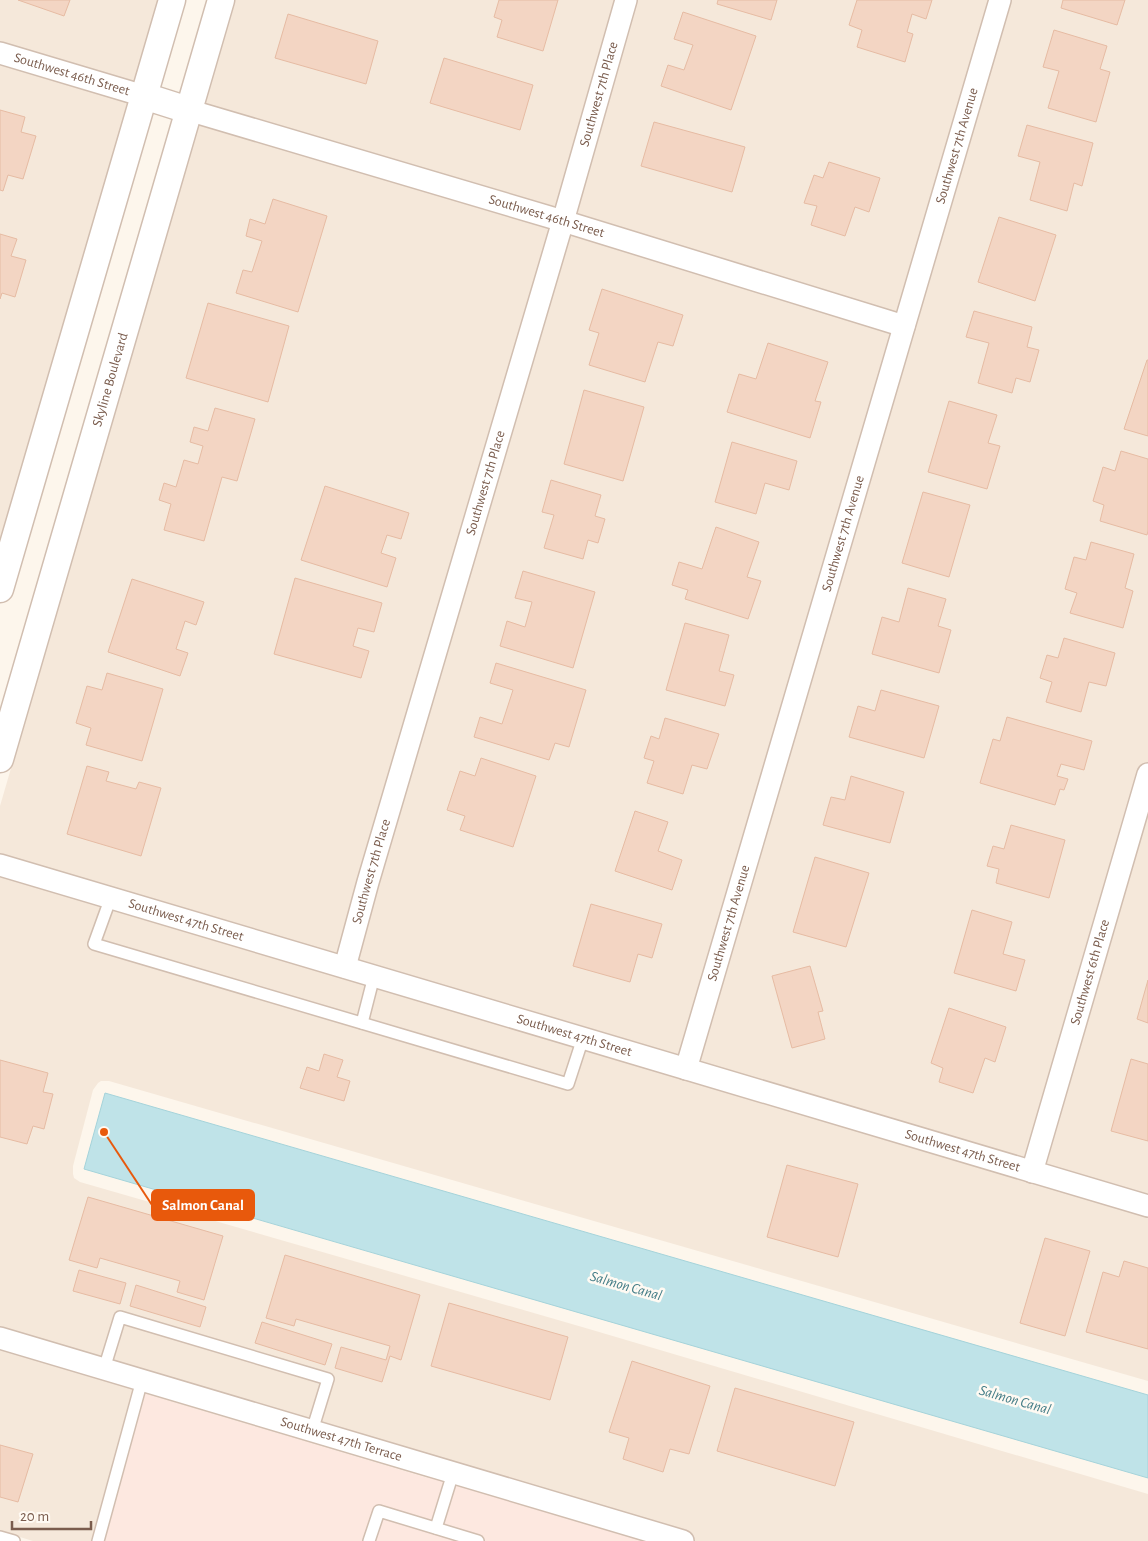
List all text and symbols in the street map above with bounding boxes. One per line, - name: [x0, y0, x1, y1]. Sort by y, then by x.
- street label: Southwest 7th Place: [578, 40, 621, 148]
- street label: Southwest 46th Street: [12, 51, 132, 98]
- street label: Southwest 7th Avenue: [933, 86, 981, 206]
- street label: Southwest 46th Street: [487, 192, 607, 240]
- street label: Skyline Boulevard: [90, 331, 131, 428]
- street label: Southwest 7th Place: [464, 429, 508, 537]
- street label: Southwest 7th Avenue: [820, 474, 867, 593]
- street label: Southwest 7th Place: [350, 817, 393, 926]
- street label: Southwest 7th Avenue: [705, 863, 753, 983]
- street label: Southwest 47th Street: [127, 897, 246, 944]
- street label: Southwest 6th Place: [1068, 918, 1112, 1027]
- street label: Southwest 47th Street: [515, 1012, 634, 1059]
- street label: Southwest 47th Street: [903, 1127, 1022, 1175]
- callout: Salmon Canal: [152, 1190, 254, 1220]
- text: Salmon Canal: [162, 1198, 244, 1213]
- water label: Salmon Canal: [588, 1269, 664, 1303]
- water label: Salmon Canal: [977, 1383, 1053, 1417]
- street label: Southwest 47th Terrace: [279, 1415, 404, 1464]
- scale bar: [12, 1498, 91, 1530]
- text: 20 m: [20, 1509, 49, 1524]

